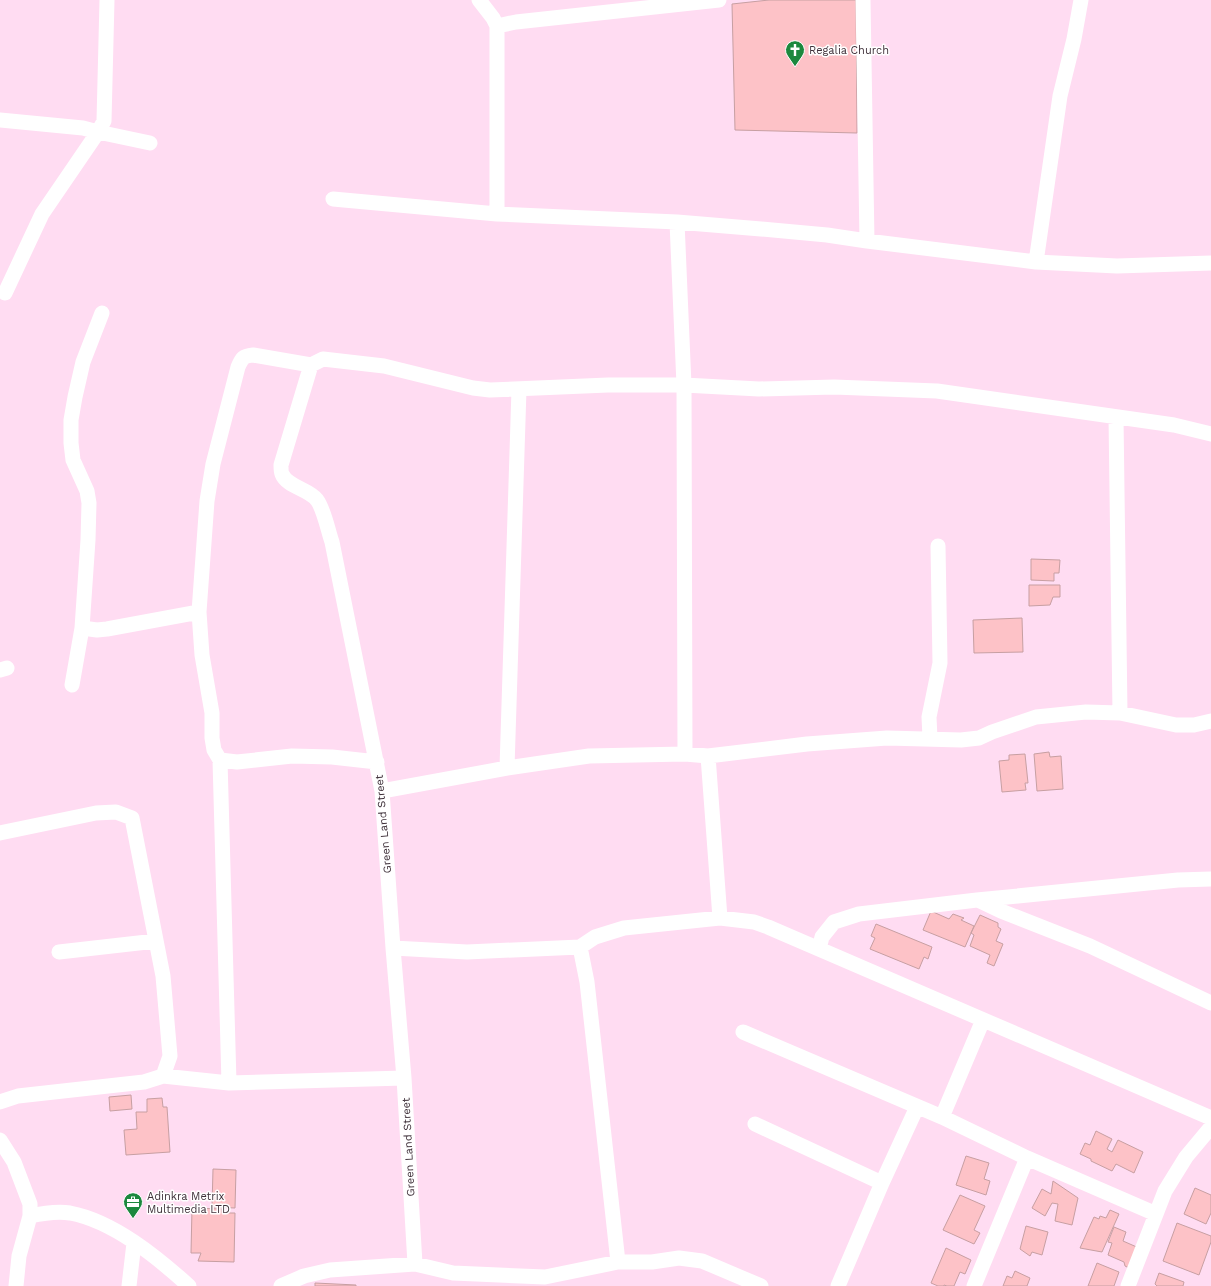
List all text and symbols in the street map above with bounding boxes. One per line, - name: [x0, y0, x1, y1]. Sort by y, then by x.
- church icon: Regalia Church: [784, 39, 806, 67]
- place label: Regalia Church: [809, 44, 889, 57]
- street label: Green Land Street: [373, 774, 394, 874]
- street label: Green Land Street: [399, 1097, 418, 1197]
- place label: Adinkra Metrix Multimedia LTD: [147, 1190, 230, 1216]
- office icon: Adinkra Metrix Multimedia LTD: [122, 1191, 144, 1219]

